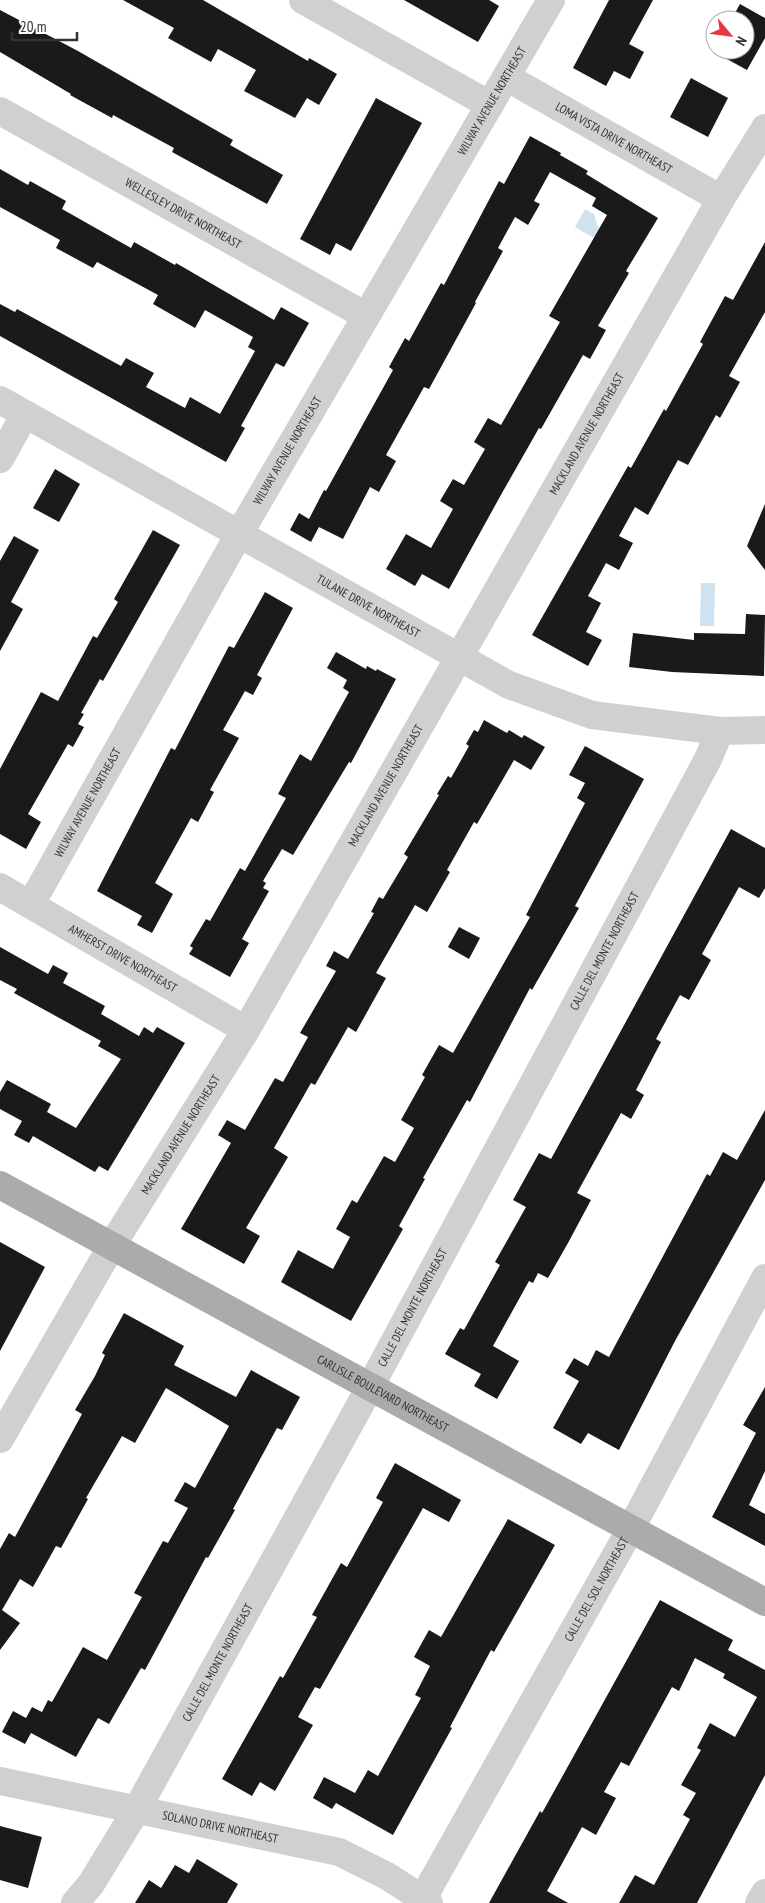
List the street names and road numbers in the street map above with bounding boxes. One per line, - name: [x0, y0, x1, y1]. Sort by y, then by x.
- street label: WILWAY AVENUE NORTHEAST: [454, 43, 529, 158]
- street label: LOMA VISTA DRIVE NORTHEAST: [553, 99, 676, 177]
- street label: WELLESLEY DRIVE NORTHEAST: [123, 175, 245, 252]
- street label: MACKLAND AVENUE NORTHEAST: [546, 369, 627, 497]
- street label: WILWAY AVENUE NORTHEAST: [250, 393, 325, 507]
- street label: TULANE DRIVE NORTHEAST: [314, 571, 423, 641]
- street label: MACKLAND AVENUE NORTHEAST: [345, 721, 426, 849]
- street label: WILWAY AVENUE NORTHEAST: [51, 745, 124, 860]
- street label: CALLE DEL MONTE NORTHEAST: [566, 888, 642, 1013]
- street label: AMHERST DRIVE NORTHEAST: [66, 921, 180, 996]
- street label: MACKLAND AVENUE NORTHEAST: [138, 1071, 224, 1197]
- street label: CALLE DEL MONTE NORTHEAST: [374, 1245, 451, 1369]
- street label: CARLISLE BOULEVARD NORTHEAST: [315, 1351, 452, 1435]
- street label: CALLE DEL SOL NORTHEAST: [561, 1534, 632, 1644]
- street label: CALLE DEL MONTE NORTHEAST: [179, 1600, 256, 1724]
- street label: SOLANO DRIVE NORTHEAST: [161, 1807, 280, 1846]

